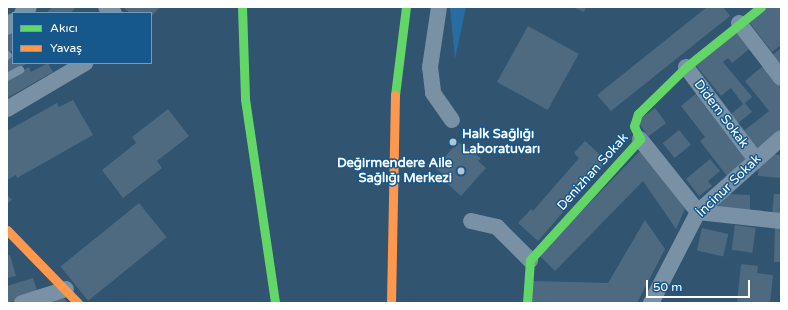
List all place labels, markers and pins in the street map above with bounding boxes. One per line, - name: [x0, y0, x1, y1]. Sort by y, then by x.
- place label: Halk Sağlığı Laboratuvarı: [462, 127, 540, 158]
- marker: Halk Sağlığı Laboratuvarı: [447, 136, 459, 148]
- place label: Değirmendere Aile Sağlığı Merkezi: [337, 156, 452, 187]
- marker: Değirmendere Aile Sağlığı Merkezi: [455, 165, 467, 177]

